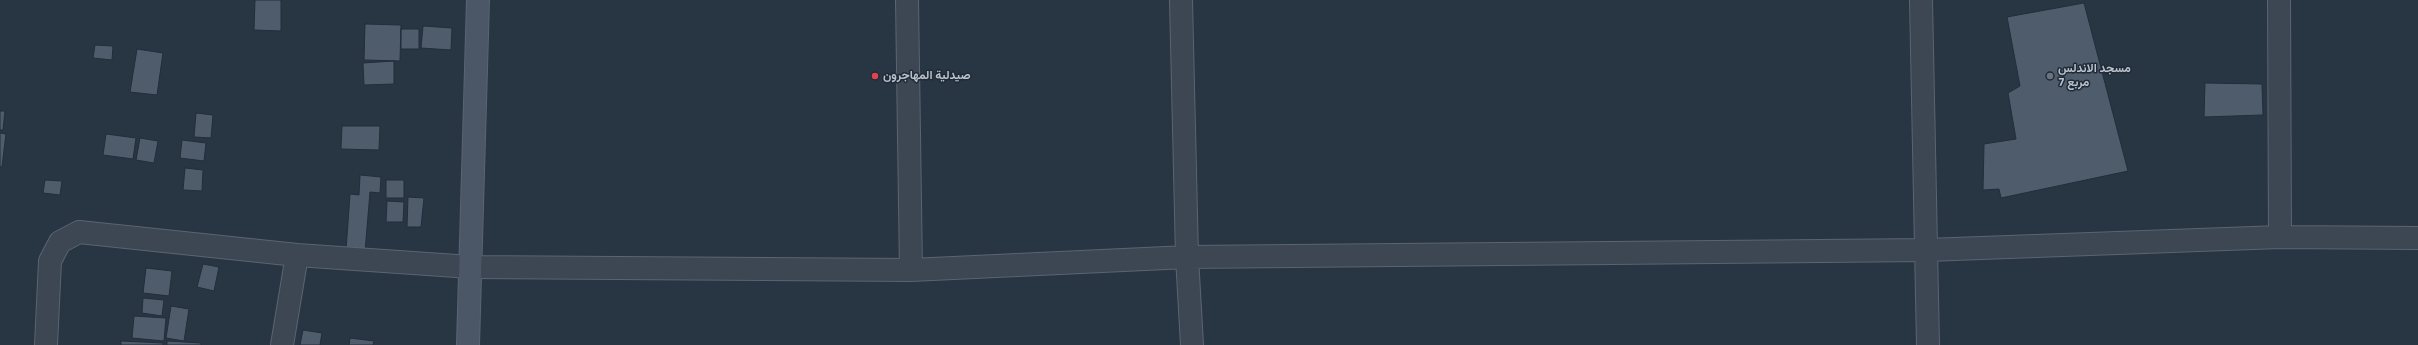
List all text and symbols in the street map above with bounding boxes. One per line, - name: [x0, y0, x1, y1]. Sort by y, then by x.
- place label: مسجد الاندلس مربع 7: [2058, 62, 2131, 90]
- place label: صيدلية المهاجرون: [883, 69, 971, 83]
- marker: صيدلية المهاجرون: [870, 71, 880, 81]
- marker: مسجد الاندلس مربع 7: [2045, 71, 2055, 81]

